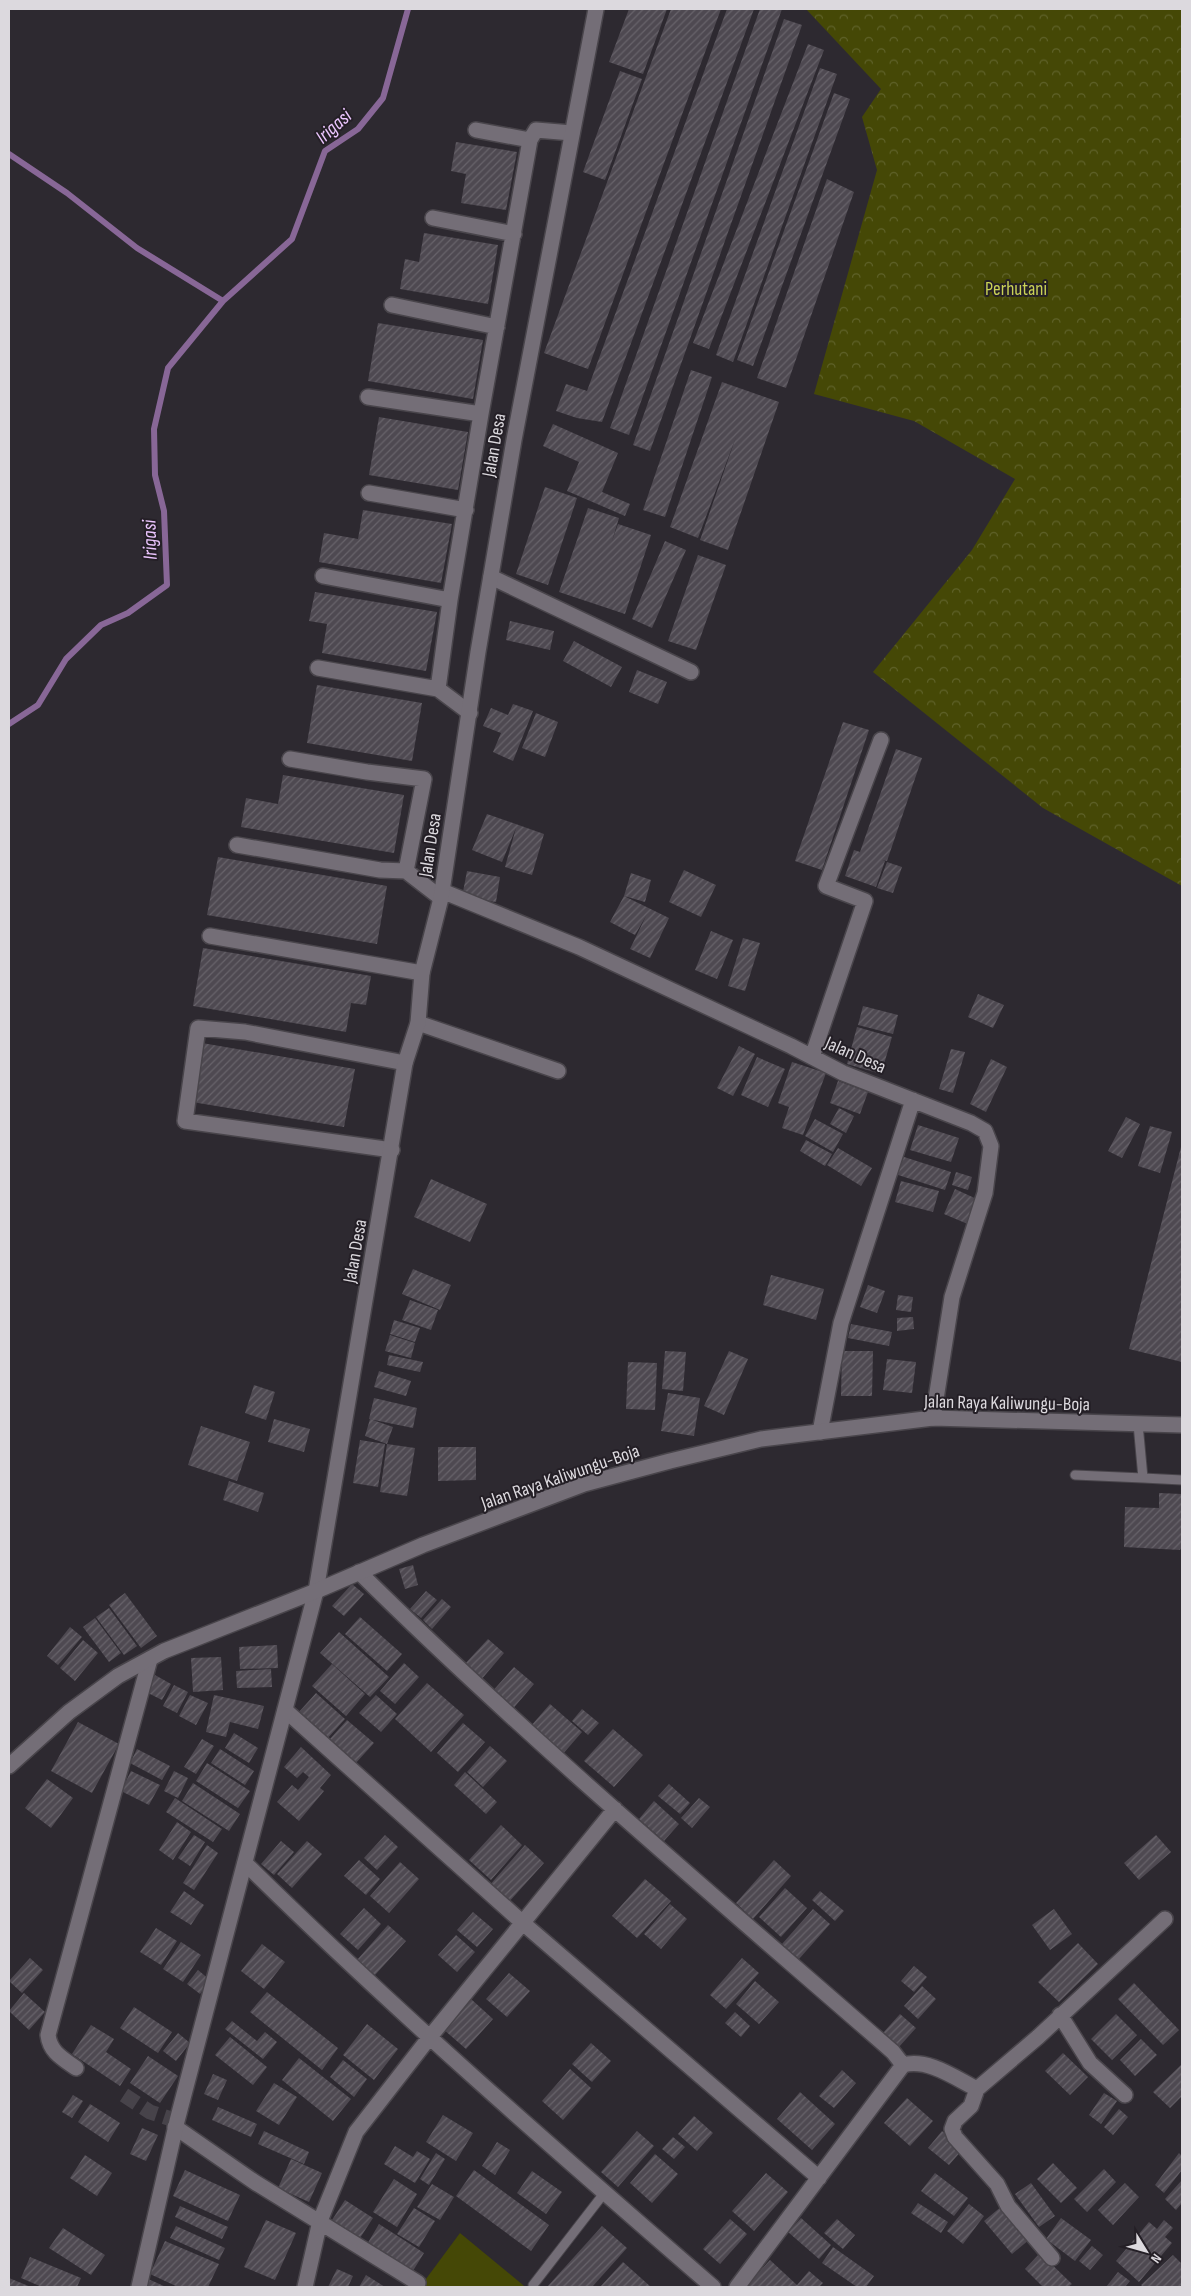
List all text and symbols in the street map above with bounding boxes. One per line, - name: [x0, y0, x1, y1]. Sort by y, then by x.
- water label: Irigasi: [311, 104, 358, 149]
- park label: Perhutani: [985, 278, 1047, 301]
- street label: Jalan Desa: [477, 412, 511, 480]
- water label: Irigasi: [137, 518, 163, 560]
- street label: Jalan Desa: [414, 812, 447, 880]
- street label: Jalan Desa: [820, 1031, 889, 1079]
- street label: Jalan Desa: [338, 1218, 372, 1286]
- street label: Jalan Raya Kaliwungu-Boja: [923, 1391, 1090, 1416]
- street label: Jalan Raya Kaliwungu-Boja: [477, 1440, 643, 1516]
- north arrow: [1121, 2226, 1171, 2276]
- text: N: [1147, 2250, 1165, 2267]

